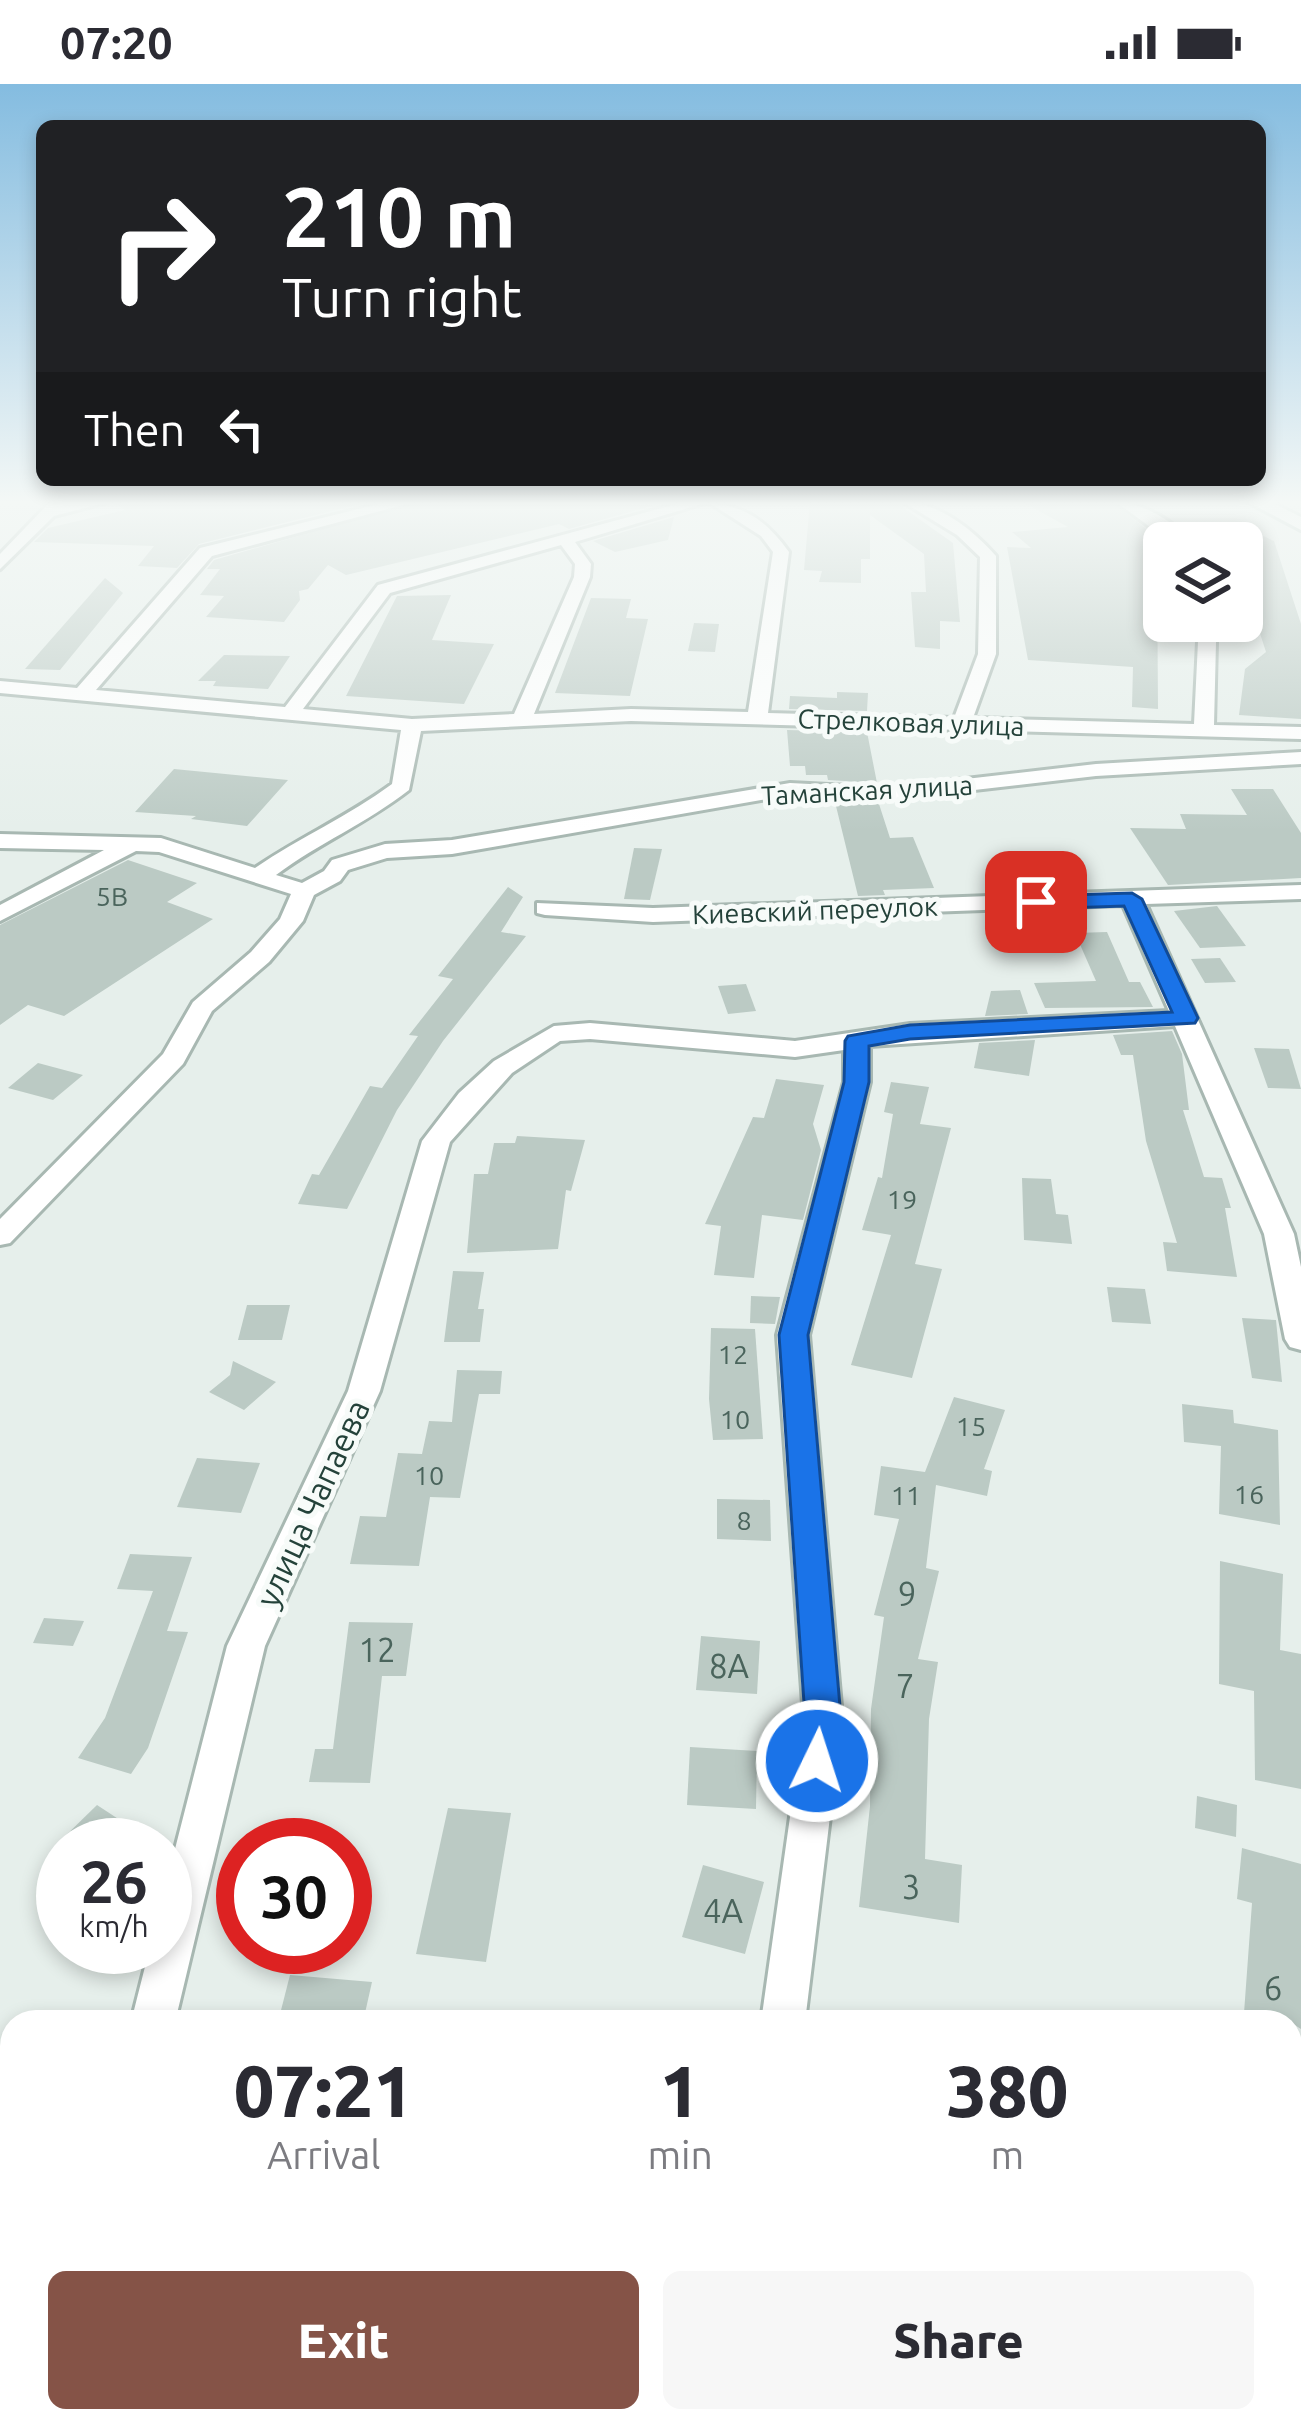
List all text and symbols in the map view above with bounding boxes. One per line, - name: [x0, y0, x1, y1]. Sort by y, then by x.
- text: 07:20: [60, 17, 173, 68]
- icon: right: [84, 168, 240, 324]
- text: 210 m: [282, 169, 516, 263]
- text: Turn right: [282, 267, 522, 327]
- icon: left: [209, 396, 275, 462]
- text: Then: [84, 404, 185, 455]
- map controls: [1143, 522, 1263, 642]
- button: layers: [1143, 522, 1263, 642]
- street label: Стрелковая улица: [797, 703, 1025, 741]
- street label: Таманская улица: [760, 769, 974, 811]
- pin: [985, 851, 1087, 953]
- icon: arrive: [1003, 869, 1069, 935]
- house number: 5В: [96, 881, 128, 911]
- street label: Киевский переулок: [692, 891, 939, 929]
- house number: 19: [887, 1184, 917, 1214]
- house number: 12: [718, 1339, 748, 1369]
- street label: улица Чапаева: [248, 1393, 376, 1613]
- house number: 10: [720, 1404, 750, 1434]
- house number: 15: [956, 1411, 986, 1441]
- house number: 10: [414, 1460, 444, 1490]
- house number: 16: [1234, 1479, 1264, 1509]
- house number: 11: [891, 1480, 921, 1510]
- house number: 8: [736, 1505, 752, 1535]
- house number: 9: [898, 1575, 916, 1612]
- house number: 12: [358, 1631, 396, 1668]
- house number: 8А: [709, 1647, 750, 1684]
- house number: 7: [896, 1667, 914, 1704]
- position arrow: [754, 1698, 880, 1824]
- speed limit sign: 30: [216, 1818, 372, 1974]
- text: 26: [80, 1847, 148, 1914]
- house number: 3: [902, 1868, 920, 1905]
- house number: 4А: [703, 1892, 744, 1929]
- text: km/h: [79, 1909, 149, 1943]
- house number: 6: [1264, 1969, 1282, 2006]
- text: 07:21: [234, 2050, 414, 2131]
- text: 1: [660, 2050, 700, 2131]
- text: 380: [946, 2050, 1068, 2131]
- text: Arrival: [267, 2133, 381, 2176]
- text: min: [647, 2133, 713, 2176]
- text: m: [991, 2133, 1024, 2176]
- button: Exit: [48, 2271, 639, 2409]
- button: Share: [663, 2271, 1254, 2409]

